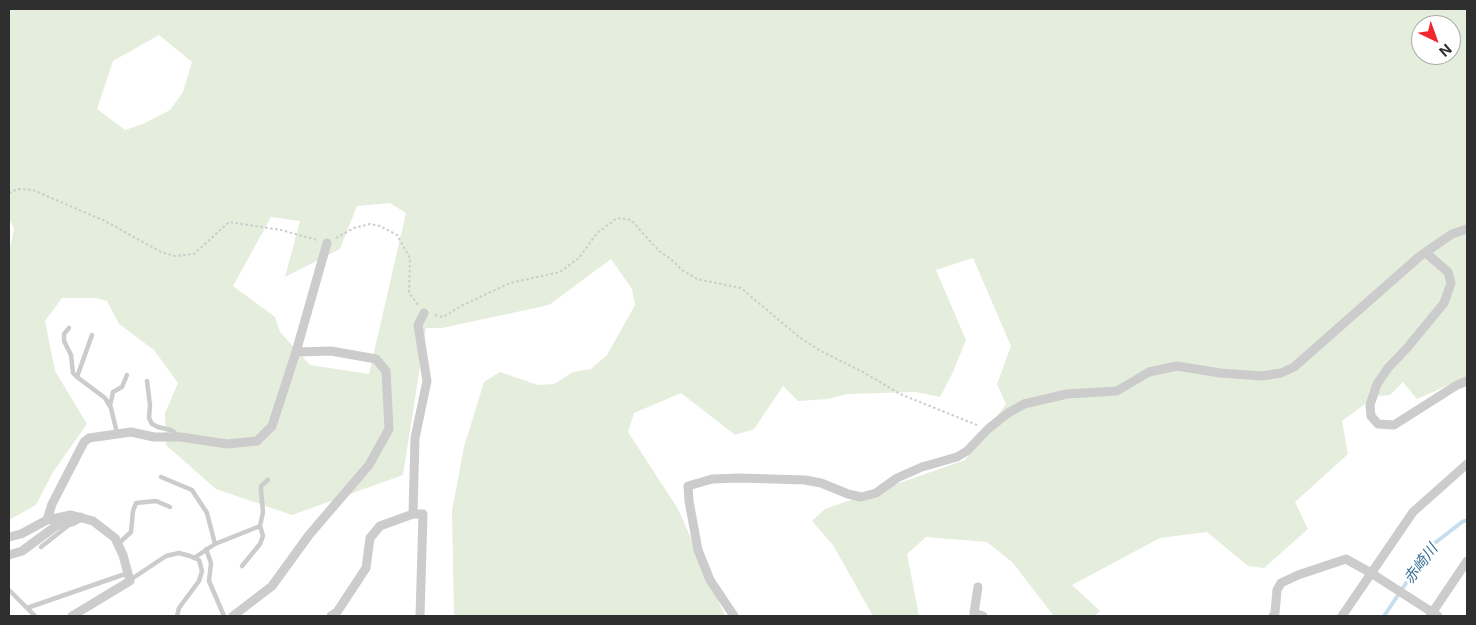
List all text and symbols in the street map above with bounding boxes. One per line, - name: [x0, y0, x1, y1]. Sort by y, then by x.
- north arrow: [1411, 15, 1461, 65]
- text: N: [1436, 41, 1455, 61]
- water label: 赤崎川: [1400, 541, 1442, 587]

